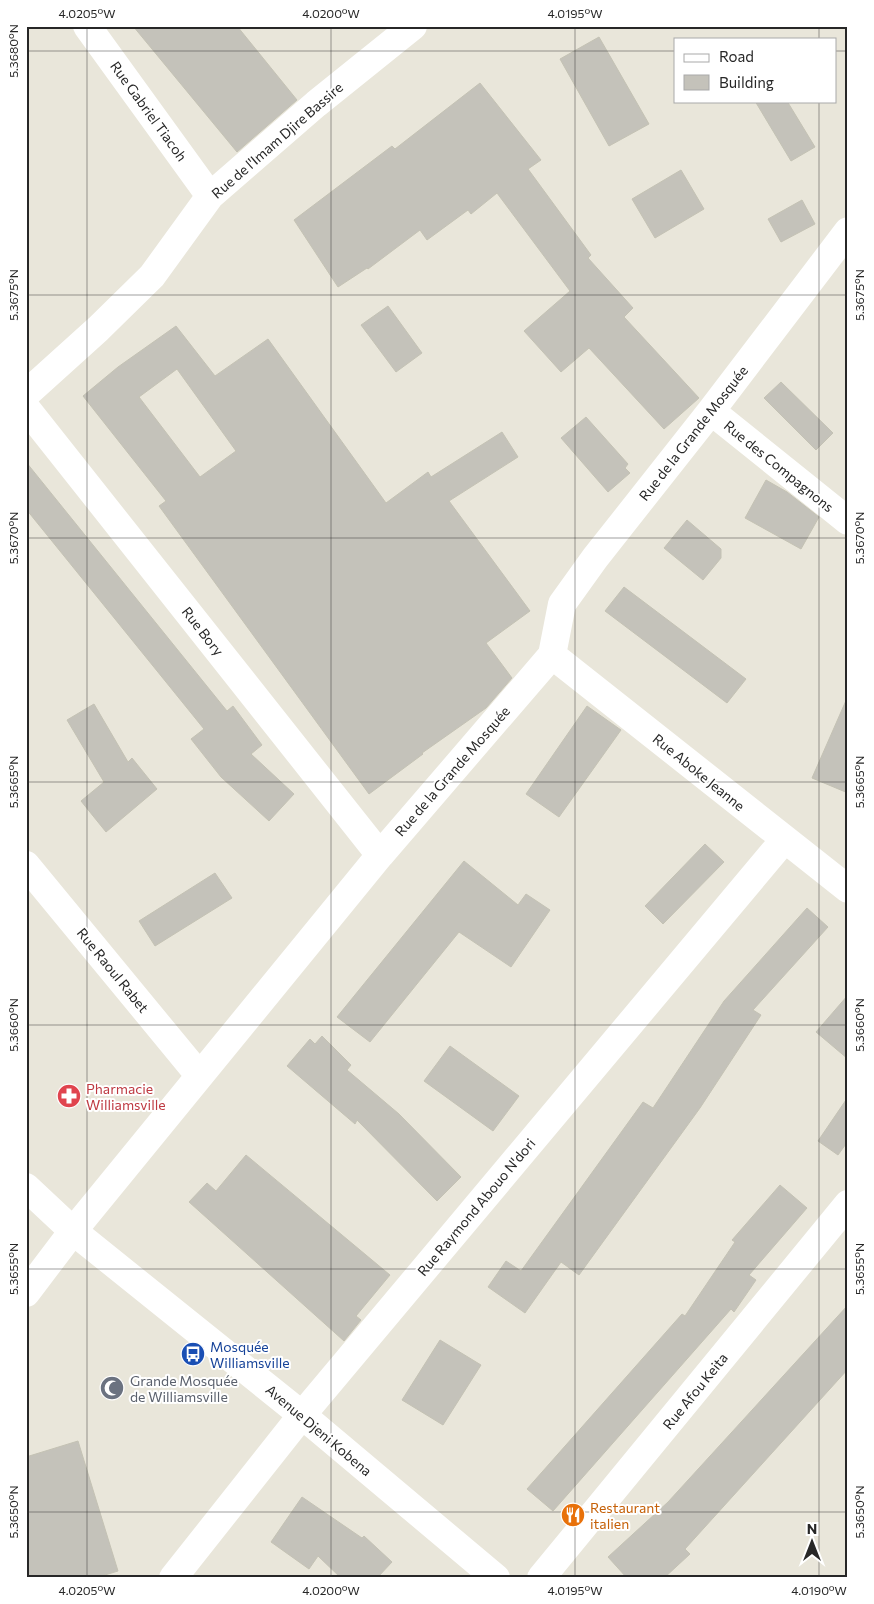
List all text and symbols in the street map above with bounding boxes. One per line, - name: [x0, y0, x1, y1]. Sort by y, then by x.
- text: 4.0205°W: [59, 6, 115, 20]
- text: 4.0200°W: [302, 6, 360, 20]
- text: 4.0195°W: [548, 6, 602, 20]
- text: 5.3680°N: [6, 24, 20, 78]
- legend: [674, 38, 836, 102]
- text: Road: [719, 47, 754, 65]
- street label: Rue Gabriel Tiacoh: [107, 58, 191, 164]
- text: Building: [719, 73, 774, 91]
- street label: Rue de l'Imam Djire Bassire: [208, 78, 346, 202]
- text: 5.3675°N: [6, 269, 20, 321]
- text: 5.3675°N: [852, 269, 866, 321]
- street label: Rue de la Grande Mosquée: [635, 362, 751, 504]
- street label: Rue des Compagnons: [721, 417, 837, 515]
- text: 5.3670°N: [6, 512, 20, 564]
- text: 5.3670°N: [852, 512, 866, 564]
- street label: Rue Bory: [179, 603, 227, 659]
- street label: Rue de la Grande Mosquée: [391, 702, 513, 840]
- street label: Rue Aboke Jeanne: [650, 730, 748, 814]
- text: 5.3665°N: [6, 756, 20, 808]
- text: 5.3665°N: [852, 756, 866, 808]
- street label: Rue Raoul Rabet: [74, 924, 153, 1016]
- text: 5.3660°N: [6, 998, 20, 1052]
- text: 5.3660°N: [852, 998, 866, 1052]
- place label: Pharmacie Williamsville: [86, 1080, 166, 1113]
- pharmacy icon: Pharmacie Williamsville: [56, 1083, 82, 1109]
- street label: Rue Raymond Abouo N'dori: [413, 1135, 539, 1279]
- text: 5.3655°N: [6, 1243, 20, 1295]
- text: 5.3655°N: [852, 1243, 866, 1295]
- place label: Mosquée Williamsville: [210, 1338, 290, 1371]
- bus stop icon: Mosquée Williamsville: [180, 1341, 206, 1367]
- street label: Rue Afou Keita: [659, 1349, 731, 1433]
- place label: Grande Mosquée de Williamsville: [130, 1372, 238, 1405]
- mosque icon: Grande Mosquée de Williamsville: [99, 1375, 125, 1401]
- street label: Avenue Djeni Kobena: [263, 1381, 375, 1479]
- text: 5.3650°N: [6, 1485, 20, 1539]
- text: 5.3650°N: [852, 1485, 866, 1539]
- place label: Restaurant italien: [590, 1499, 660, 1532]
- restaurant icon: Restaurant italien: [560, 1502, 586, 1528]
- north arrow: [786, 1516, 836, 1566]
- text: N: [807, 1520, 817, 1537]
- text: 4.0205°W: [59, 1583, 115, 1597]
- text: 4.0200°W: [302, 1583, 360, 1597]
- text: 4.0195°W: [548, 1583, 602, 1597]
- text: 4.0190°W: [791, 1583, 847, 1597]

